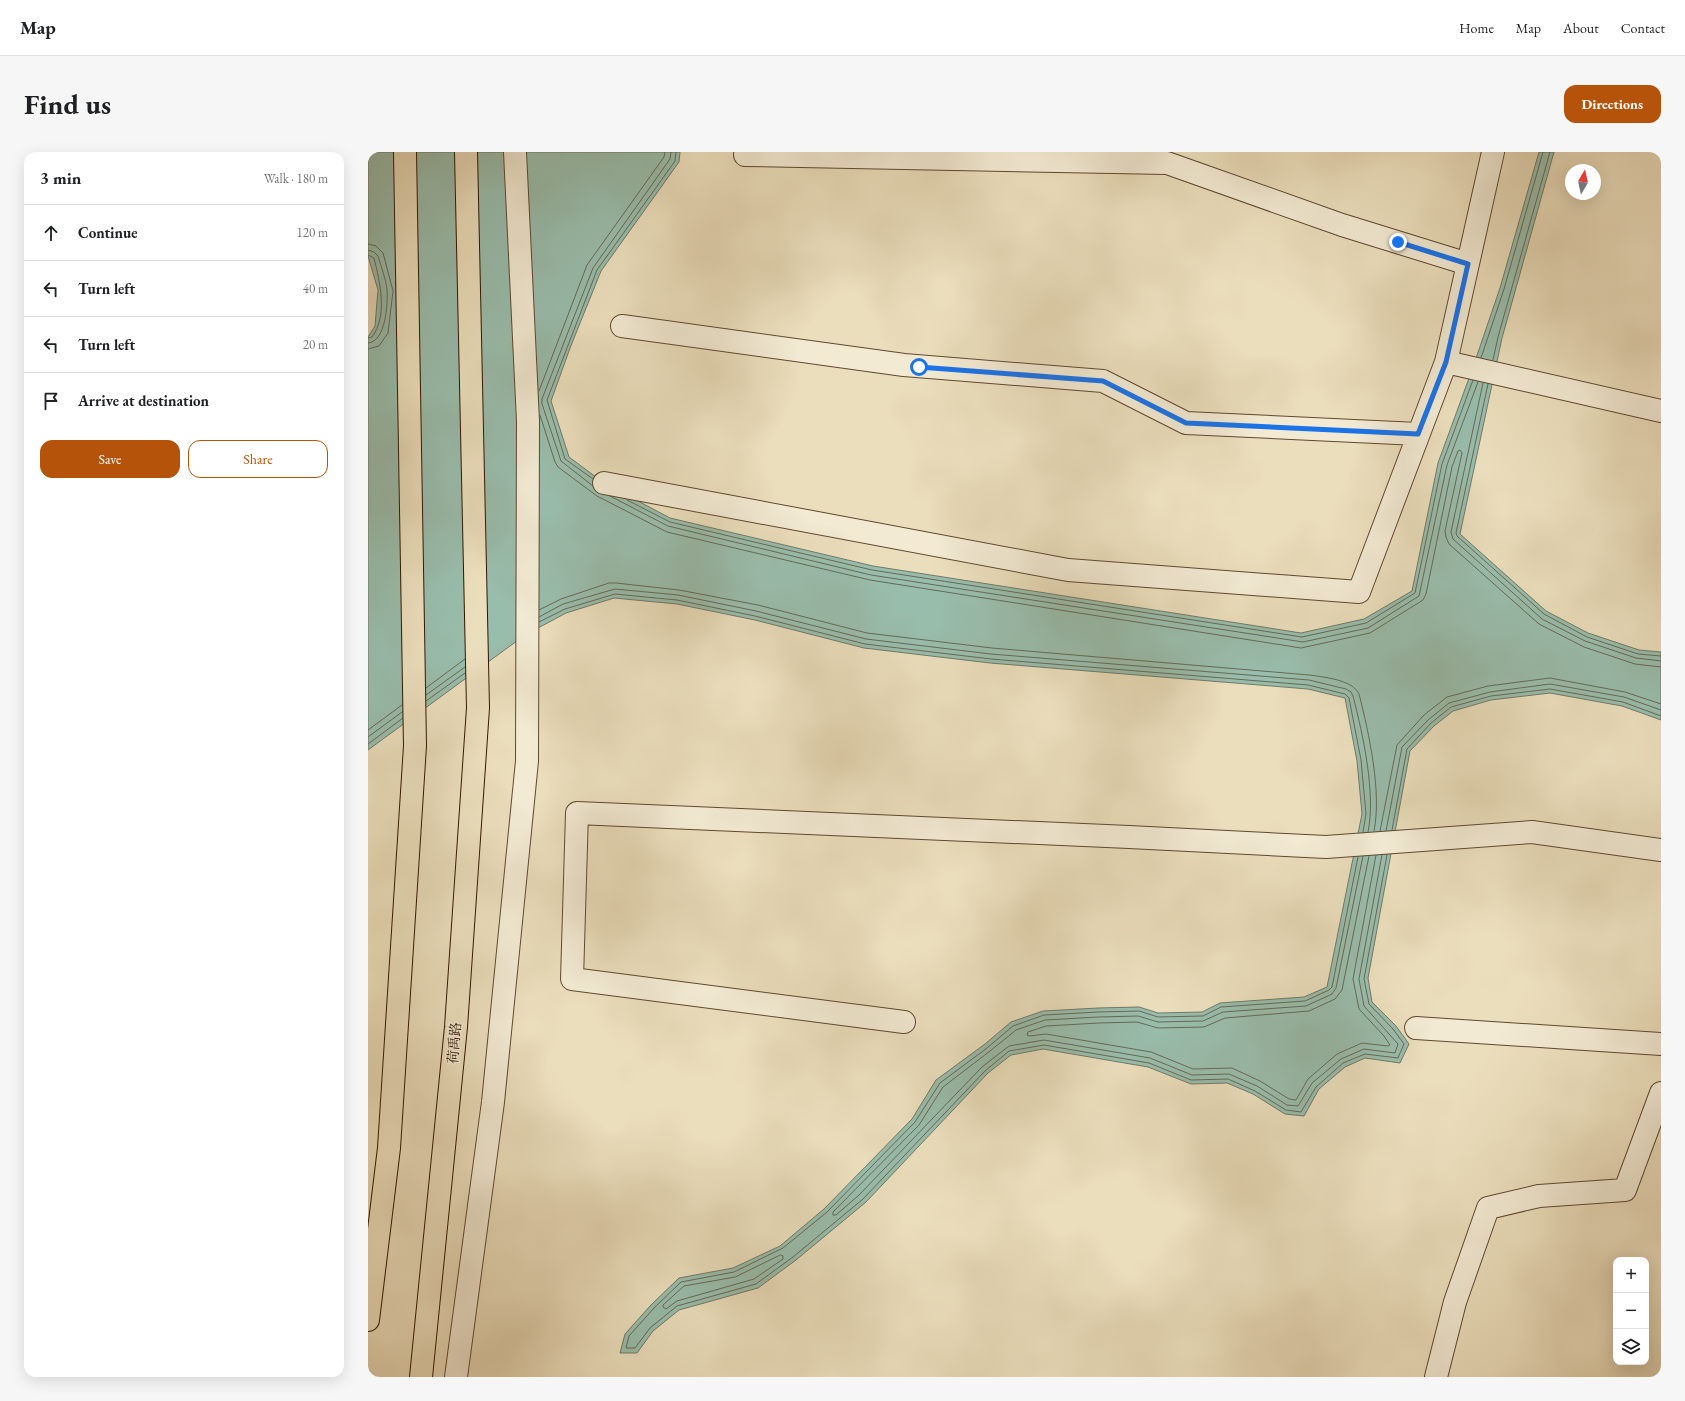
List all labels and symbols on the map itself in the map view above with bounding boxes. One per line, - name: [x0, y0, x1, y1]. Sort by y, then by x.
- north arrow: [1565, 164, 1601, 200]
- route end: [1389, 233, 1407, 251]
- route start: [910, 358, 928, 376]
- street label: 荷禹路: [443, 1021, 465, 1065]

